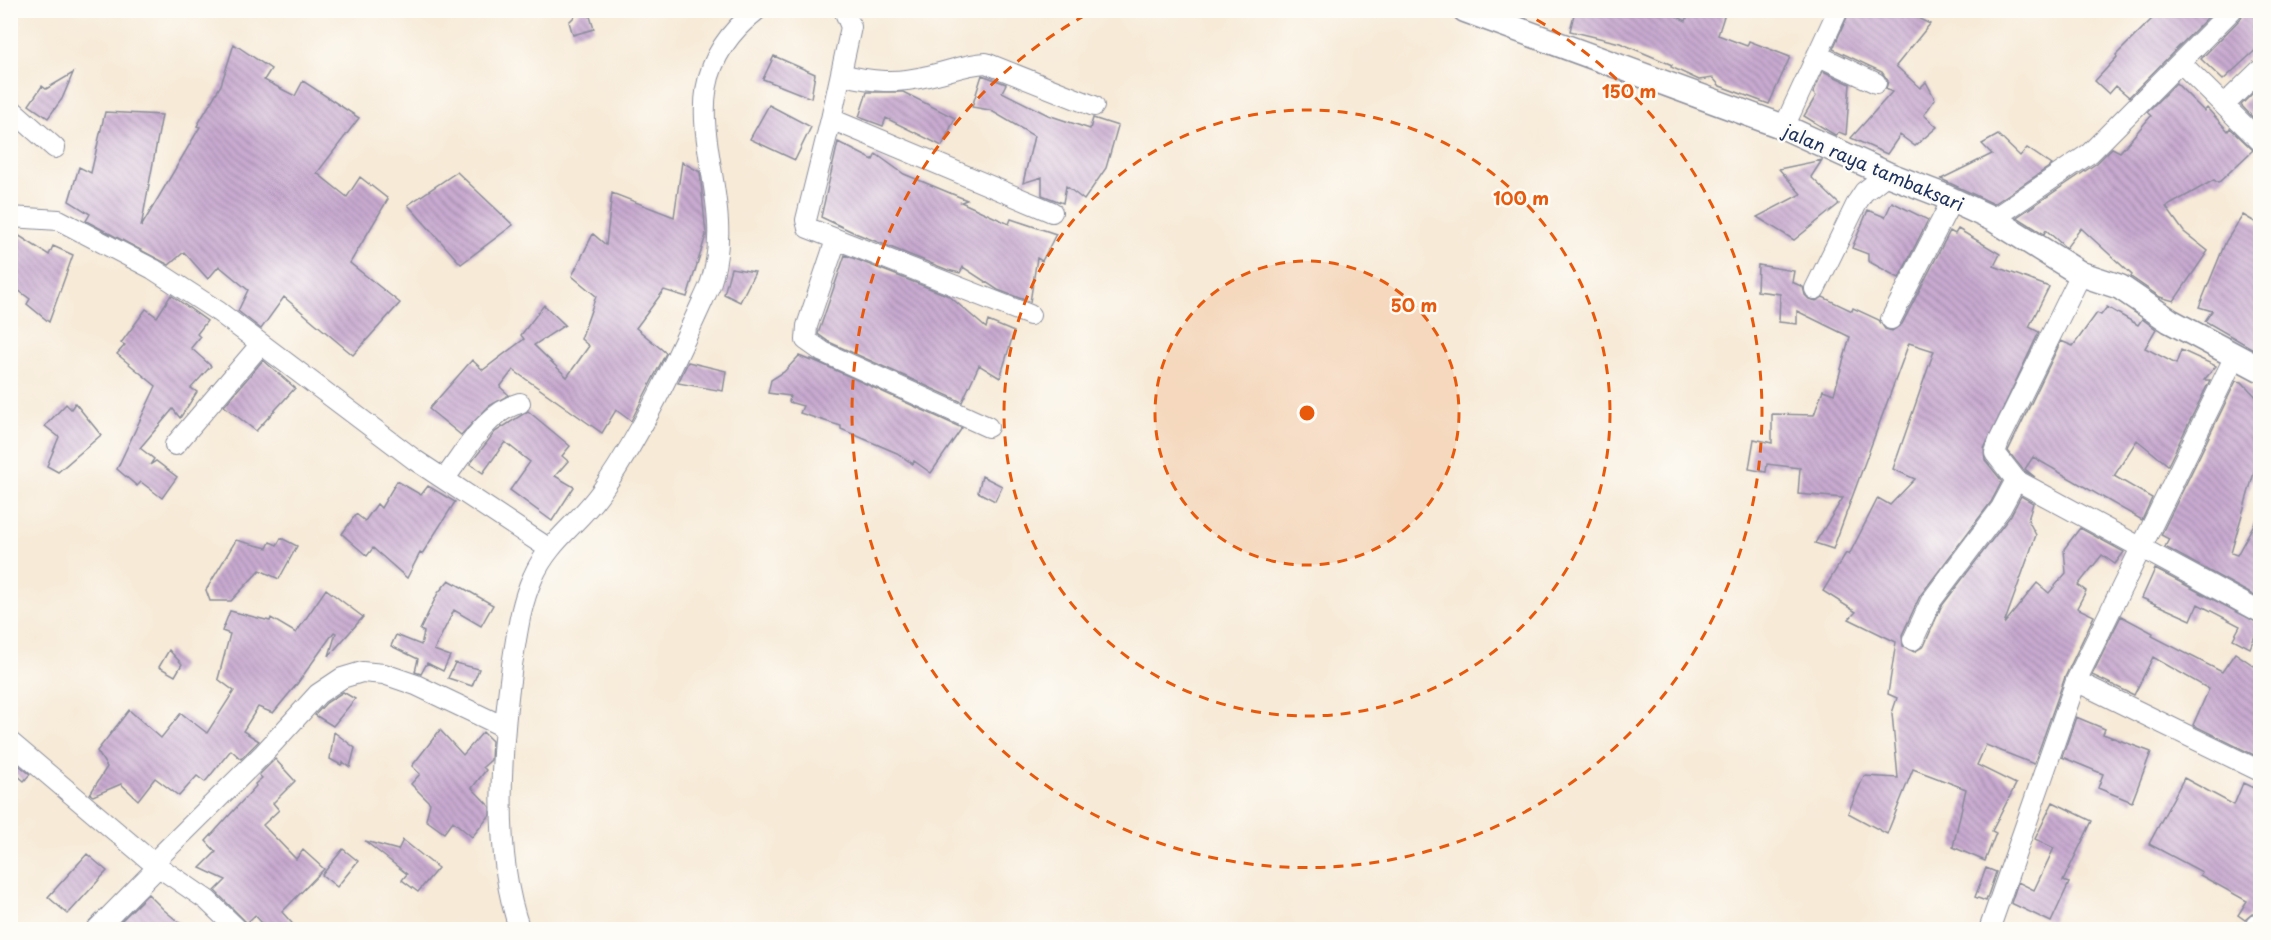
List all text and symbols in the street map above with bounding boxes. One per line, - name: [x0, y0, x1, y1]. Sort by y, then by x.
- text: 150 m: [1602, 77, 1656, 104]
- street label: jalan raya tambaksari: [1778, 116, 1969, 217]
- text: 100 m: [1493, 184, 1549, 211]
- text: 50 m: [1391, 291, 1437, 318]
- centre of rings: [1297, 403, 1317, 423]

